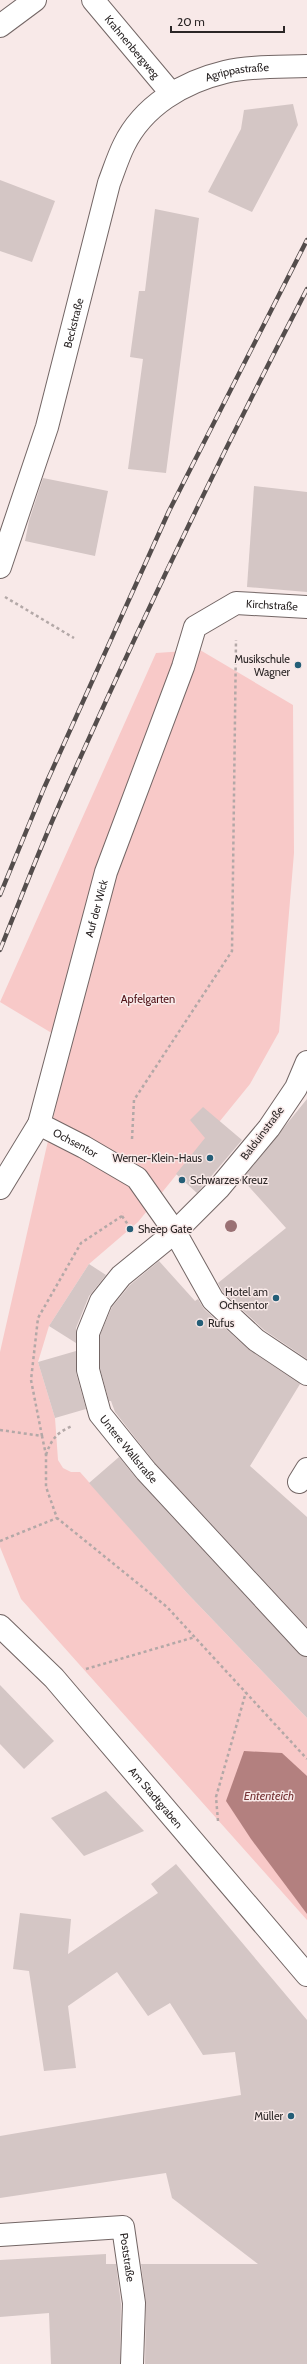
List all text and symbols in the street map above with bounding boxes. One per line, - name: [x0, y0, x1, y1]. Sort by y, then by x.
- scale bar: [171, 8, 284, 34]
- street label: Krahnenbergweg: [102, 12, 163, 82]
- text: 20 m: [177, 14, 205, 29]
- street label: Agrippastraße: [203, 60, 270, 84]
- street label: Beckstraße: [60, 296, 87, 349]
- street label: Kirchstraße: [246, 597, 299, 614]
- place label: Musikschule Wagner: [234, 652, 291, 679]
- marker: Musikschule Wagner: [293, 660, 303, 670]
- street label: Auf der Wick: [82, 878, 111, 939]
- park label: Apfelgarten: [121, 992, 175, 1006]
- street label: Balduinstraße: [237, 1103, 287, 1163]
- street label: Ochsentor: [51, 1125, 101, 1161]
- place label: Werner-Klein-Haus: [112, 1151, 202, 1165]
- marker: Werner-Klein-Haus: [205, 1153, 215, 1163]
- place label: Schwarzes Kreuz: [190, 1173, 268, 1187]
- marker: Schwarzes Kreuz: [177, 1175, 187, 1185]
- place label: Sheep Gate: [138, 1222, 192, 1236]
- marker: Sheep Gate: [125, 1224, 135, 1234]
- place label: Hotel am Ochsentor: [219, 1285, 269, 1312]
- marker: Hotel am Ochsentor: [271, 1293, 281, 1303]
- place label: Rufus: [208, 1316, 235, 1330]
- marker: Rufus: [195, 1318, 205, 1328]
- street label: Untere Wallstraße: [97, 1412, 161, 1486]
- street label: Am Stadtgraben: [126, 1764, 186, 1831]
- water label: Ententeich: [244, 1788, 294, 1803]
- place label: Müller: [254, 2109, 284, 2123]
- marker: Müller: [286, 2111, 296, 2121]
- street label: Poststraße: [117, 2232, 138, 2283]

